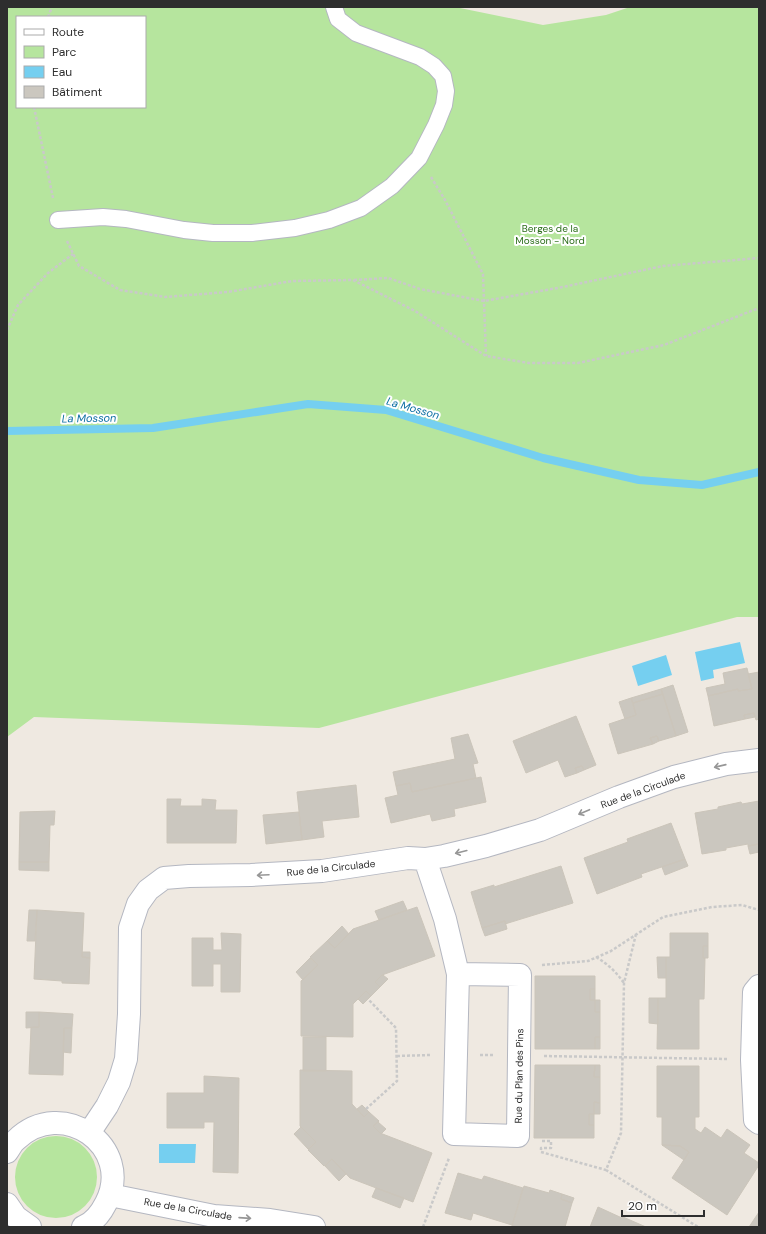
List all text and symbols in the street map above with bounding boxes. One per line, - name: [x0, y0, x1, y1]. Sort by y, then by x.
- legend: [16, 16, 146, 108]
- text: Route: [52, 24, 84, 40]
- text: Parc: [52, 44, 76, 60]
- text: Eau: [52, 64, 72, 80]
- text: Bâtiment: [52, 84, 103, 100]
- park label: Berges de la Mosson - Nord: [515, 222, 585, 247]
- water label: La Mosson: [385, 394, 441, 422]
- water label: La Mosson: [62, 411, 116, 425]
- one-way arrow: [714, 762, 727, 770]
- street label: Rue de la Circulade: [599, 769, 687, 811]
- one-way arrow: [579, 808, 591, 816]
- one-way arrow: [455, 849, 468, 857]
- street label: Rue de la Circulade: [286, 857, 376, 879]
- one-way arrow: [257, 871, 270, 878]
- street label: Rue du Plan des Pins: [512, 1028, 526, 1124]
- scale bar: [622, 1192, 704, 1218]
- street label: Rue de la Circulade: [143, 1195, 233, 1223]
- text: 20 m: [628, 1198, 657, 1214]
- one-way arrow: [238, 1215, 251, 1222]

